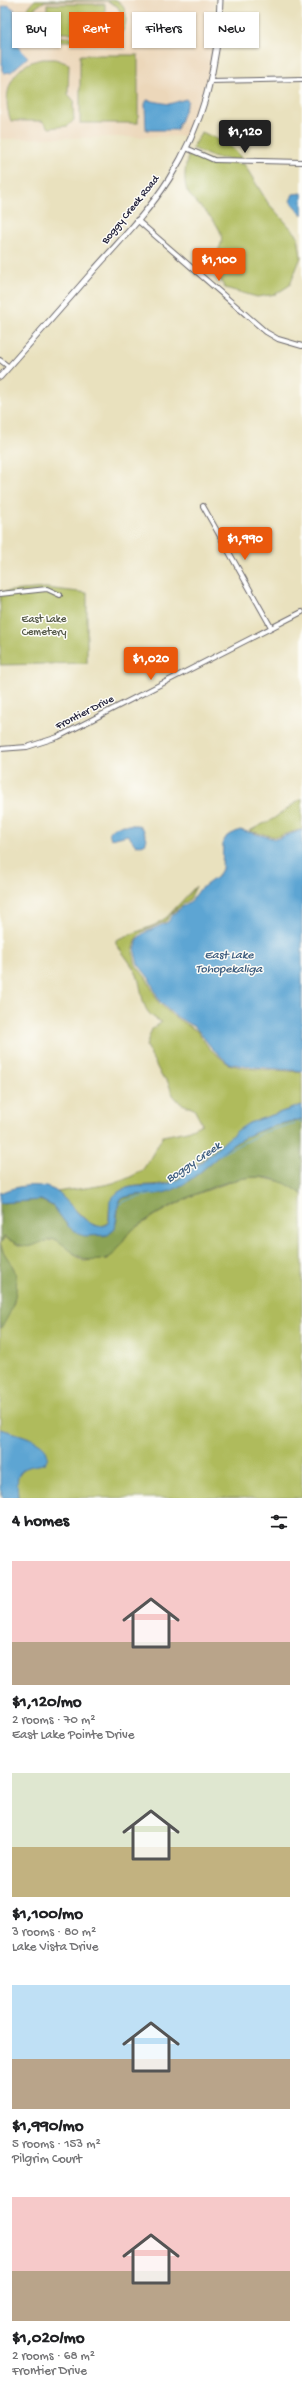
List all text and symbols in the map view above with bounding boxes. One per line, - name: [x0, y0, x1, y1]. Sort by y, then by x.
- chip: Buy: [12, 12, 61, 48]
- chip: Rent: [69, 12, 124, 48]
- chip: Filters: [132, 12, 196, 48]
- chip: New: [204, 12, 259, 48]
- pin: $1,120: [212, 120, 278, 154]
- text: $1,120: [228, 125, 262, 140]
- street label: Boggy Creek Road: [99, 172, 163, 247]
- pin: $1,100: [186, 248, 252, 282]
- text: $1,100: [201, 253, 237, 268]
- pin: $1,990: [212, 527, 278, 561]
- text: $1,990: [227, 532, 263, 547]
- park label: East Lake Cemetery: [22, 614, 67, 639]
- pin: $1,020: [118, 647, 184, 681]
- text: $1,020: [133, 652, 169, 667]
- street label: Frontier Drive: [53, 693, 116, 733]
- water label: East Lake Tohopekaliga: [196, 949, 264, 977]
- water label: Boggy Creek: [164, 1139, 225, 1186]
- icon: filters: [268, 1511, 290, 1533]
- text: 4 homes: [12, 1512, 69, 1532]
- icon: home: [115, 1587, 187, 1659]
- text: $1,120/mo: [12, 1693, 82, 1713]
- text: 2 rooms · 70 m²: [12, 1713, 95, 1728]
- text: East Lake Pointe Drive: [12, 1728, 134, 1743]
- icon: home: [115, 1799, 187, 1871]
- text: $1,100/mo: [12, 1905, 83, 1925]
- text: 3 rooms · 80 m²: [12, 1925, 96, 1940]
- text: Lake Vista Drive: [12, 1940, 98, 1955]
- icon: home: [115, 2011, 187, 2083]
- text: $1,990/mo: [12, 2117, 84, 2137]
- text: 5 rooms · 153 m²: [12, 2137, 101, 2152]
- text: Pilgrim Court: [12, 2152, 82, 2167]
- icon: home: [115, 2223, 187, 2295]
- text: $1,020/mo: [12, 2329, 84, 2349]
- text: 2 rooms · 68 m²: [12, 2349, 95, 2364]
- text: Frontier Drive: [12, 2364, 87, 2379]

